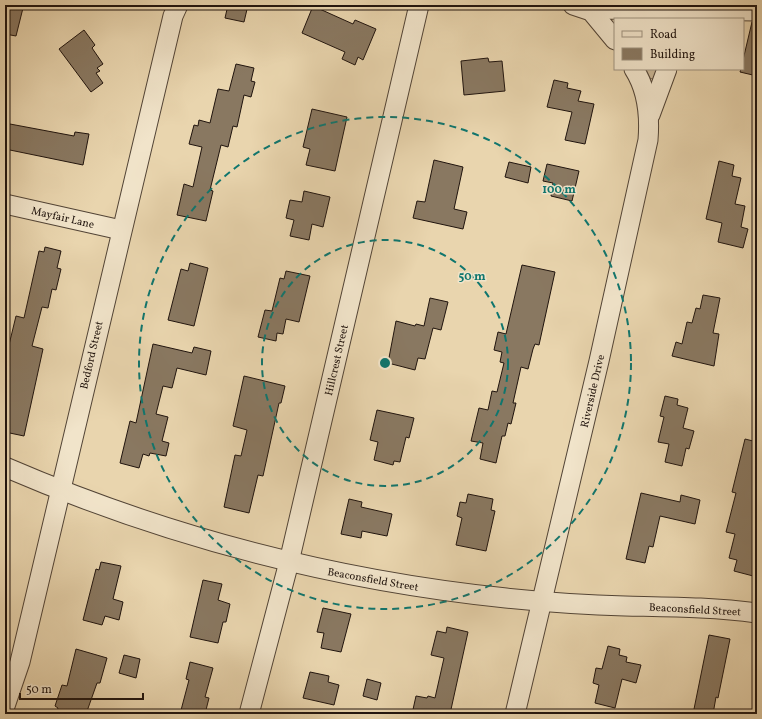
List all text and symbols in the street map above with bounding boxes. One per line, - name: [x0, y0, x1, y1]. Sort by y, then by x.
- legend: [614, 18, 744, 70]
- text: Road: [650, 27, 677, 43]
- text: Building: [650, 47, 695, 63]
- text: 100 m: [542, 182, 576, 198]
- street label: Mayfair Lane: [30, 204, 96, 233]
- text: 50 m: [458, 269, 486, 285]
- street label: Bedford Street: [77, 320, 108, 391]
- street label: Hillcrest Street: [322, 323, 353, 397]
- street label: Riverside Drive: [578, 353, 609, 429]
- centre of rings: [378, 356, 392, 370]
- street label: Beaconsfield Street: [326, 565, 420, 596]
- street label: Beaconsfield Street: [648, 601, 741, 620]
- scale bar: [20, 675, 143, 701]
- text: 50 m: [26, 682, 52, 698]

